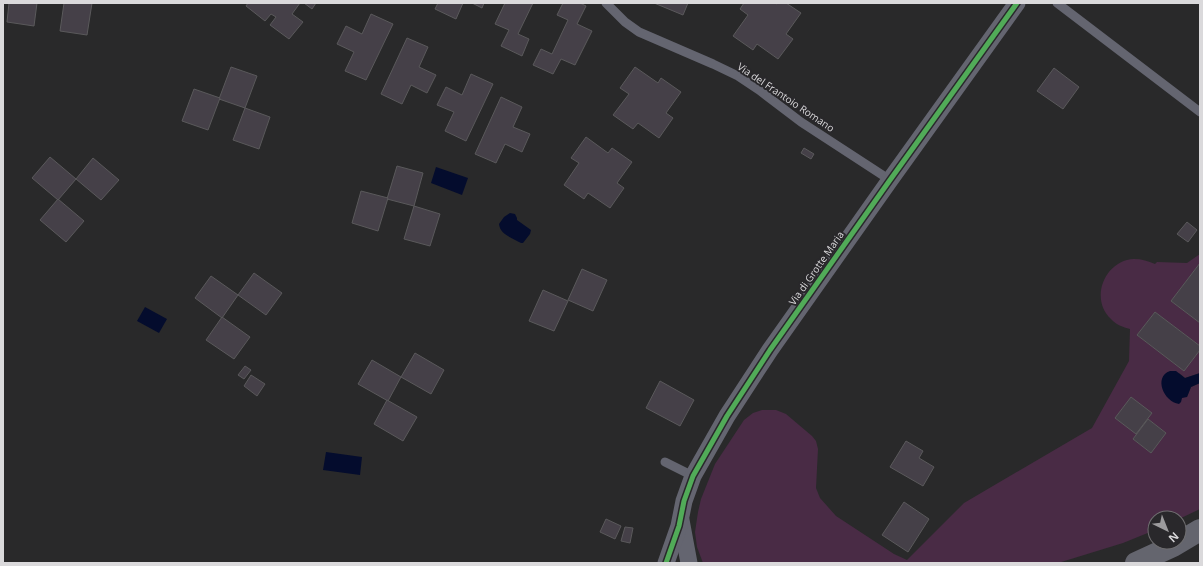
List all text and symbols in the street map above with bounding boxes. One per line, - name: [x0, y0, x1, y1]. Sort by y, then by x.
- street label: Via del Frantoio Romano: [735, 59, 837, 135]
- street label: Via di Grotte Maria: [785, 228, 847, 308]
- north arrow: [1147, 510, 1187, 550]
- text: N: [1166, 529, 1183, 546]

